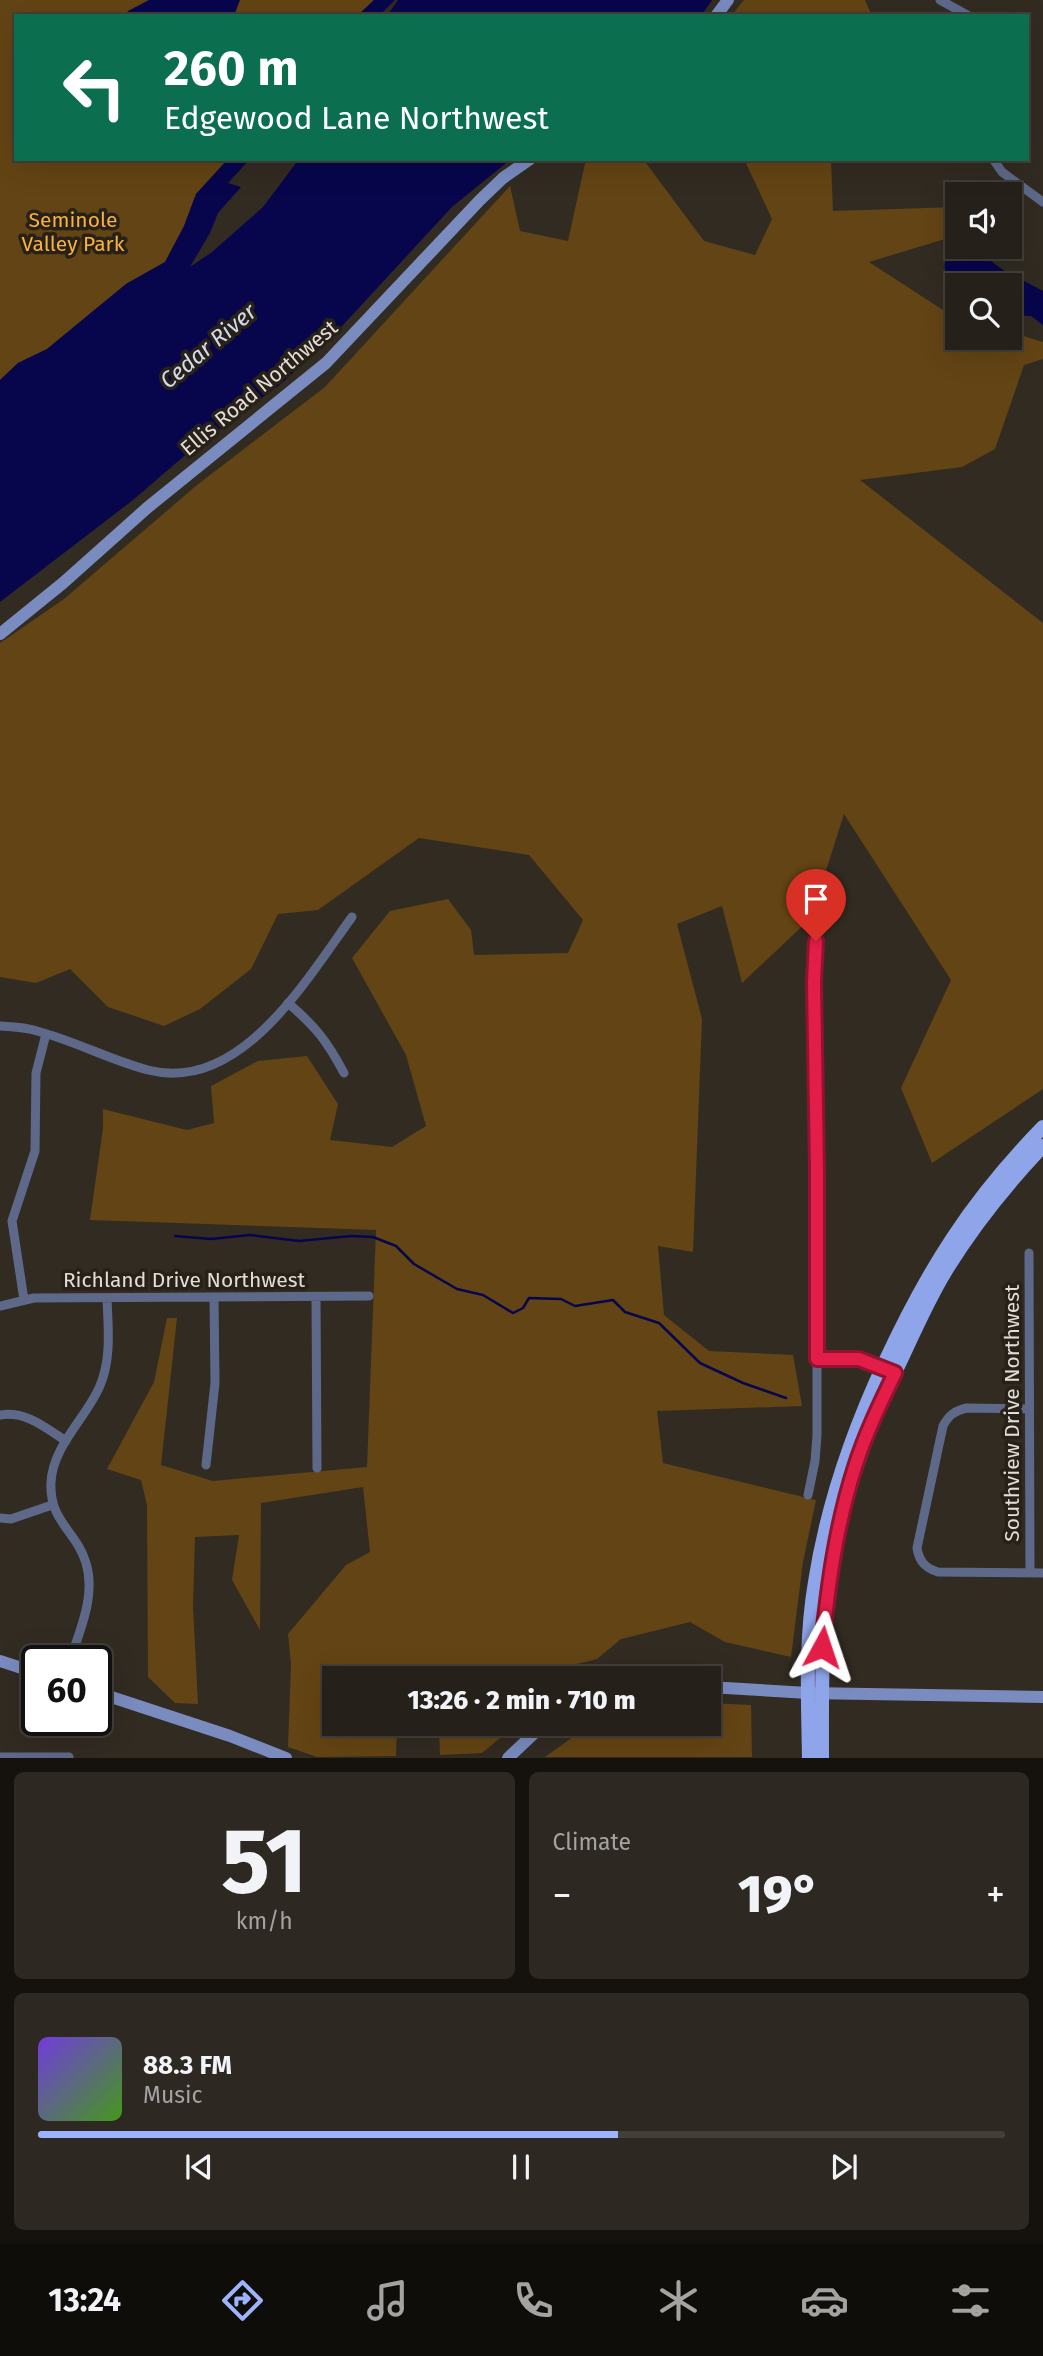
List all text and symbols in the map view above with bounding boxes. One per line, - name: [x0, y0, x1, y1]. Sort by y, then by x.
- text: 260 m: [164, 39, 299, 98]
- icon: left: [49, 42, 140, 133]
- text: Edgewood Lane Northwest: [164, 99, 549, 137]
- map controls: [945, 182, 1022, 350]
- button: sound: [945, 182, 1022, 259]
- park label: Seminole Valley Park: [22, 207, 125, 257]
- button: search: [945, 273, 1022, 350]
- water label: Cedar River: [154, 297, 263, 394]
- street label: Ellis Road Northwest: [175, 314, 343, 461]
- pin: [786, 869, 846, 941]
- icon: arrive: [797, 880, 835, 918]
- street label: Richland Drive Northwest: [63, 1267, 306, 1293]
- street label: Southview Drive Northwest: [999, 1284, 1025, 1542]
- position arrow: [785, 1610, 859, 1684]
- speed limit sign: 60: [21, 1645, 112, 1736]
- text: 13:26 · 2 min · 710 m: [407, 1685, 636, 1716]
- text: 51: [221, 1807, 307, 1916]
- text: Climate: [553, 1828, 631, 1856]
- text: 19°: [738, 1863, 819, 1926]
- text: −: [553, 1872, 572, 1918]
- text: +: [986, 1872, 1005, 1918]
- text: km/h: [236, 1907, 293, 1935]
- text: 88.3 FM: [143, 2050, 232, 2081]
- text: Music: [143, 2081, 203, 2109]
- icon: previous: [180, 2148, 218, 2186]
- icon: pause: [502, 2148, 540, 2186]
- icon: next: [825, 2148, 863, 2186]
- icon: directions: [218, 2276, 267, 2325]
- icon: music: [363, 2276, 412, 2325]
- icon: phone: [509, 2276, 558, 2325]
- icon: climate: [654, 2276, 703, 2325]
- icon: car: [800, 2276, 849, 2325]
- icon: filters: [946, 2276, 995, 2325]
- text: 13:24: [48, 2281, 121, 2319]

